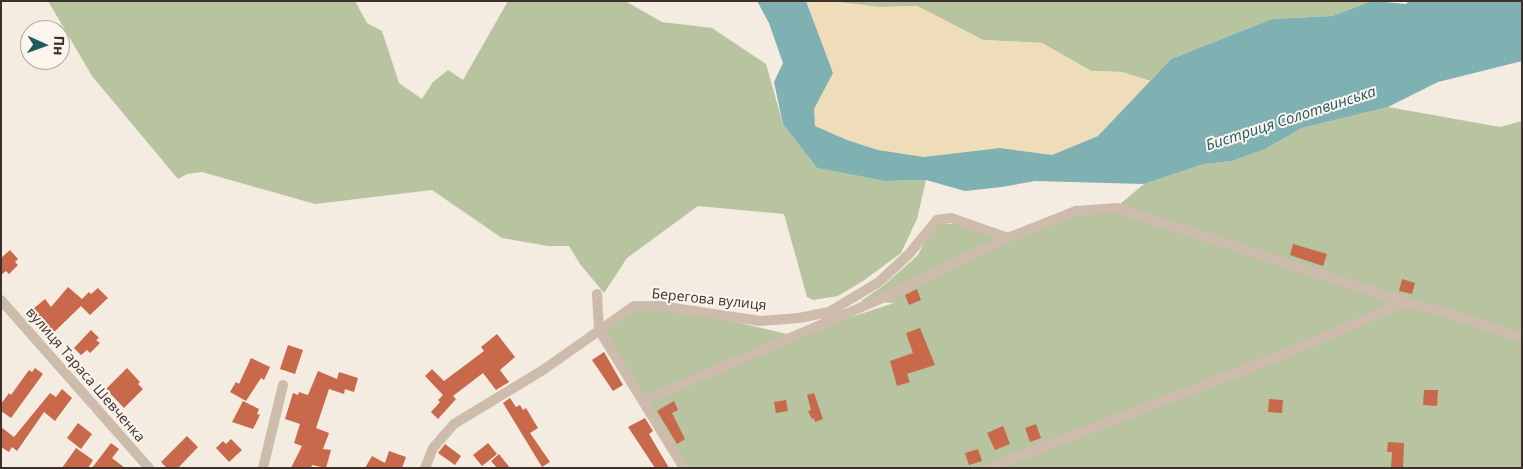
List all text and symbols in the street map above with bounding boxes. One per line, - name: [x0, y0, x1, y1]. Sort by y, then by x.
- north arrow: [20, 20, 70, 70]
- text: Пн: [50, 35, 69, 56]
- water label: Бистриця Солотвинська: [1204, 83, 1378, 155]
- street label: Берегова вулиця: [651, 286, 767, 314]
- street label: вулиця Тараса Шевченка: [22, 304, 148, 446]

